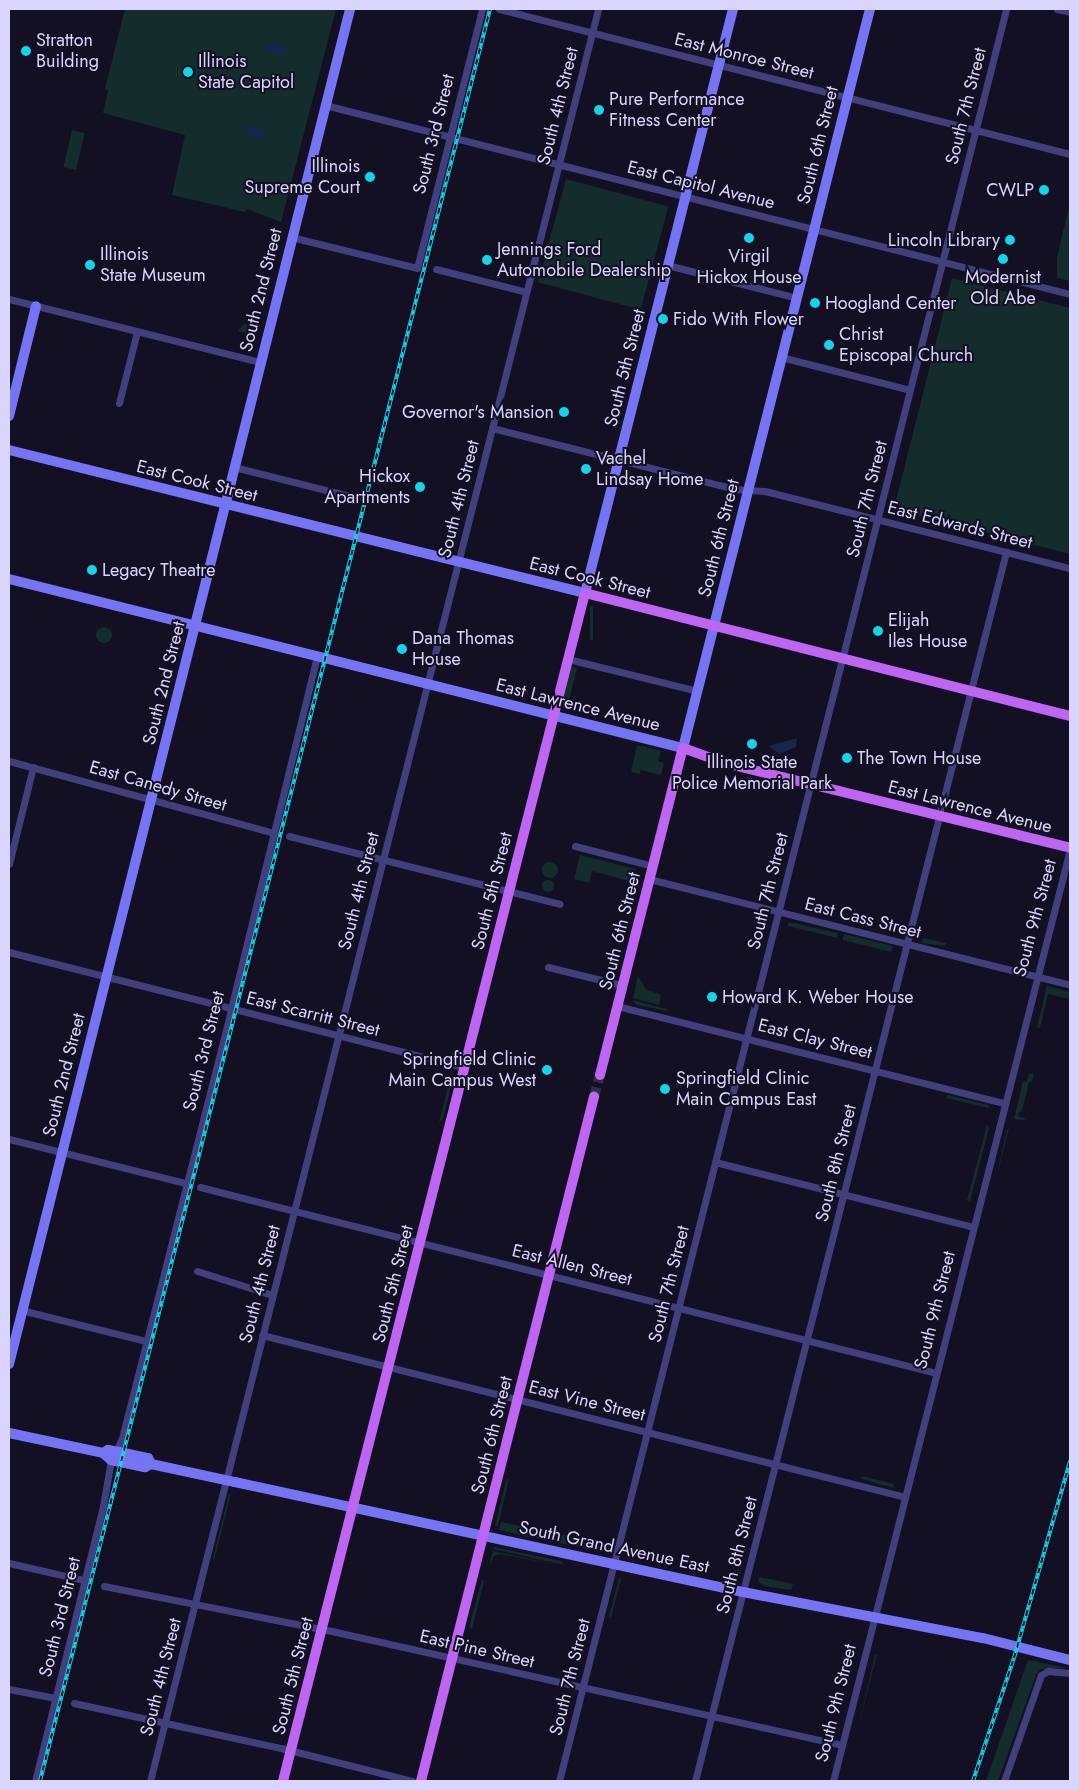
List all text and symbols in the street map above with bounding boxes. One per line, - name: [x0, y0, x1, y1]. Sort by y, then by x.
- street label: East Monroe Street: [672, 28, 816, 84]
- place label: Stratton Building: [36, 30, 99, 72]
- marker: Stratton Building: [20, 45, 32, 57]
- street label: South 4th Street: [533, 45, 583, 167]
- street label: South 7th Street: [941, 45, 991, 167]
- place label: Illinois State Capitol: [198, 51, 294, 94]
- marker: Illinois State Capitol: [182, 66, 194, 78]
- street label: South 3rd Street: [409, 72, 459, 196]
- street label: South 6th Street: [793, 84, 843, 206]
- place label: Pure Performance Fitness Center: [609, 89, 744, 132]
- marker: Pure Performance Fitness Center: [593, 104, 605, 116]
- place label: Illinois Supreme Court: [244, 156, 360, 198]
- street label: East Capitol Avenue: [625, 156, 777, 214]
- marker: Illinois Supreme Court: [364, 171, 376, 183]
- place label: CWLP: [986, 179, 1034, 201]
- marker: CWLP: [1038, 184, 1050, 196]
- street label: South 2nd Street: [235, 226, 287, 354]
- place label: Lincoln Library: [888, 229, 1000, 251]
- marker: Virgil Hickox House: [743, 232, 755, 244]
- marker: Lincoln Library: [1004, 234, 1016, 246]
- place label: Jennings Ford Automobile Dealership: [497, 239, 671, 282]
- place label: Illinois State Museum: [100, 244, 206, 286]
- place label: Virgil Hickox House: [697, 246, 801, 288]
- marker: Modernist Old Abe: [997, 253, 1009, 265]
- marker: Jennings Ford Automobile Dealership: [481, 254, 493, 266]
- marker: Illinois State Museum: [84, 259, 96, 271]
- place label: Modernist Old Abe: [965, 267, 1041, 310]
- place label: Hoogland Center: [825, 292, 957, 314]
- marker: Hoogland Center: [809, 297, 821, 309]
- street label: South 5th Street: [600, 307, 650, 429]
- place label: Fido With Flower: [673, 308, 804, 330]
- marker: Fido With Flower: [657, 313, 669, 325]
- place label: Christ Episcopal Church: [839, 324, 973, 366]
- marker: Christ Episcopal Church: [823, 339, 835, 351]
- place label: Governor's Mansion: [402, 401, 554, 423]
- marker: Governor's Mansion: [558, 406, 570, 418]
- street label: South 4th Street: [434, 438, 484, 560]
- street label: South 7th Street: [842, 438, 892, 560]
- place label: Vachel Lindsay Home: [596, 448, 704, 490]
- street label: East Cook Street: [134, 456, 260, 506]
- marker: Vachel Lindsay Home: [580, 463, 592, 475]
- place label: Hickox Apartments: [324, 466, 410, 508]
- street label: South 6th Street: [694, 477, 744, 599]
- marker: Hickox Apartments: [414, 481, 426, 493]
- street label: East Edwards Street: [885, 497, 1035, 553]
- street label: East Cook Street: [527, 553, 653, 603]
- place label: Legacy Theatre: [102, 559, 215, 581]
- marker: Legacy Theatre: [86, 564, 98, 576]
- place label: Elijah Iles House: [888, 610, 967, 652]
- street label: South 2nd Street: [138, 619, 190, 747]
- marker: Elijah Iles House: [872, 625, 884, 637]
- place label: Dana Thomas House: [412, 628, 514, 670]
- marker: Dana Thomas House: [396, 643, 408, 655]
- street label: East Lawrence Avenue: [494, 674, 662, 736]
- marker: Illinois State Police Memorial Park: [746, 738, 758, 750]
- place label: The Town House: [857, 747, 981, 769]
- place label: Illinois State Police Memorial Park: [672, 752, 832, 794]
- marker: The Town House: [841, 752, 853, 764]
- street label: East Canedy Street: [87, 756, 229, 816]
- street label: East Lawrence Avenue: [886, 776, 1054, 838]
- street label: South 4th Street: [334, 830, 384, 952]
- street label: South 5th Street: [467, 830, 517, 952]
- street label: South 7th Street: [743, 830, 793, 952]
- street label: South 9th Street: [1009, 857, 1061, 979]
- street label: South 6th Street: [595, 870, 645, 992]
- street label: East Cass Street: [802, 893, 924, 943]
- place label: Howard K. Weber House: [722, 986, 914, 1008]
- street label: East Scarritt Street: [244, 987, 382, 1041]
- street label: South 3rd Street: [179, 989, 229, 1113]
- marker: Howard K. Weber House: [706, 991, 718, 1003]
- street label: South 2nd Street: [38, 1011, 90, 1139]
- street label: East Clay Street: [756, 1014, 874, 1064]
- place label: Springfield Clinic Main Campus West: [389, 1049, 536, 1092]
- marker: Springfield Clinic Main Campus West: [540, 1063, 554, 1077]
- place label: Springfield Clinic Main Campus East: [676, 1068, 816, 1110]
- marker: Springfield Clinic Main Campus East: [658, 1082, 672, 1096]
- street label: South 8th Street: [811, 1102, 861, 1224]
- street label: South 4th Street: [235, 1223, 285, 1345]
- street label: South 5th Street: [368, 1223, 418, 1345]
- street label: South 7th Street: [644, 1223, 694, 1345]
- street label: East Allen Street: [510, 1240, 634, 1290]
- street label: South 9th Street: [910, 1249, 960, 1371]
- street label: South 6th Street: [467, 1374, 517, 1496]
- street label: East Vine Street: [527, 1376, 647, 1426]
- street label: South 8th Street: [712, 1494, 762, 1616]
- street label: South Grand Avenue East: [517, 1516, 711, 1578]
- street label: South 3rd Street: [35, 1555, 85, 1679]
- street label: South 5th Street: [268, 1615, 318, 1737]
- street label: South 4th Street: [136, 1616, 186, 1738]
- street label: South 7th Street: [545, 1616, 595, 1738]
- street label: East Pine Street: [417, 1625, 537, 1673]
- street label: South 9th Street: [811, 1642, 861, 1764]

